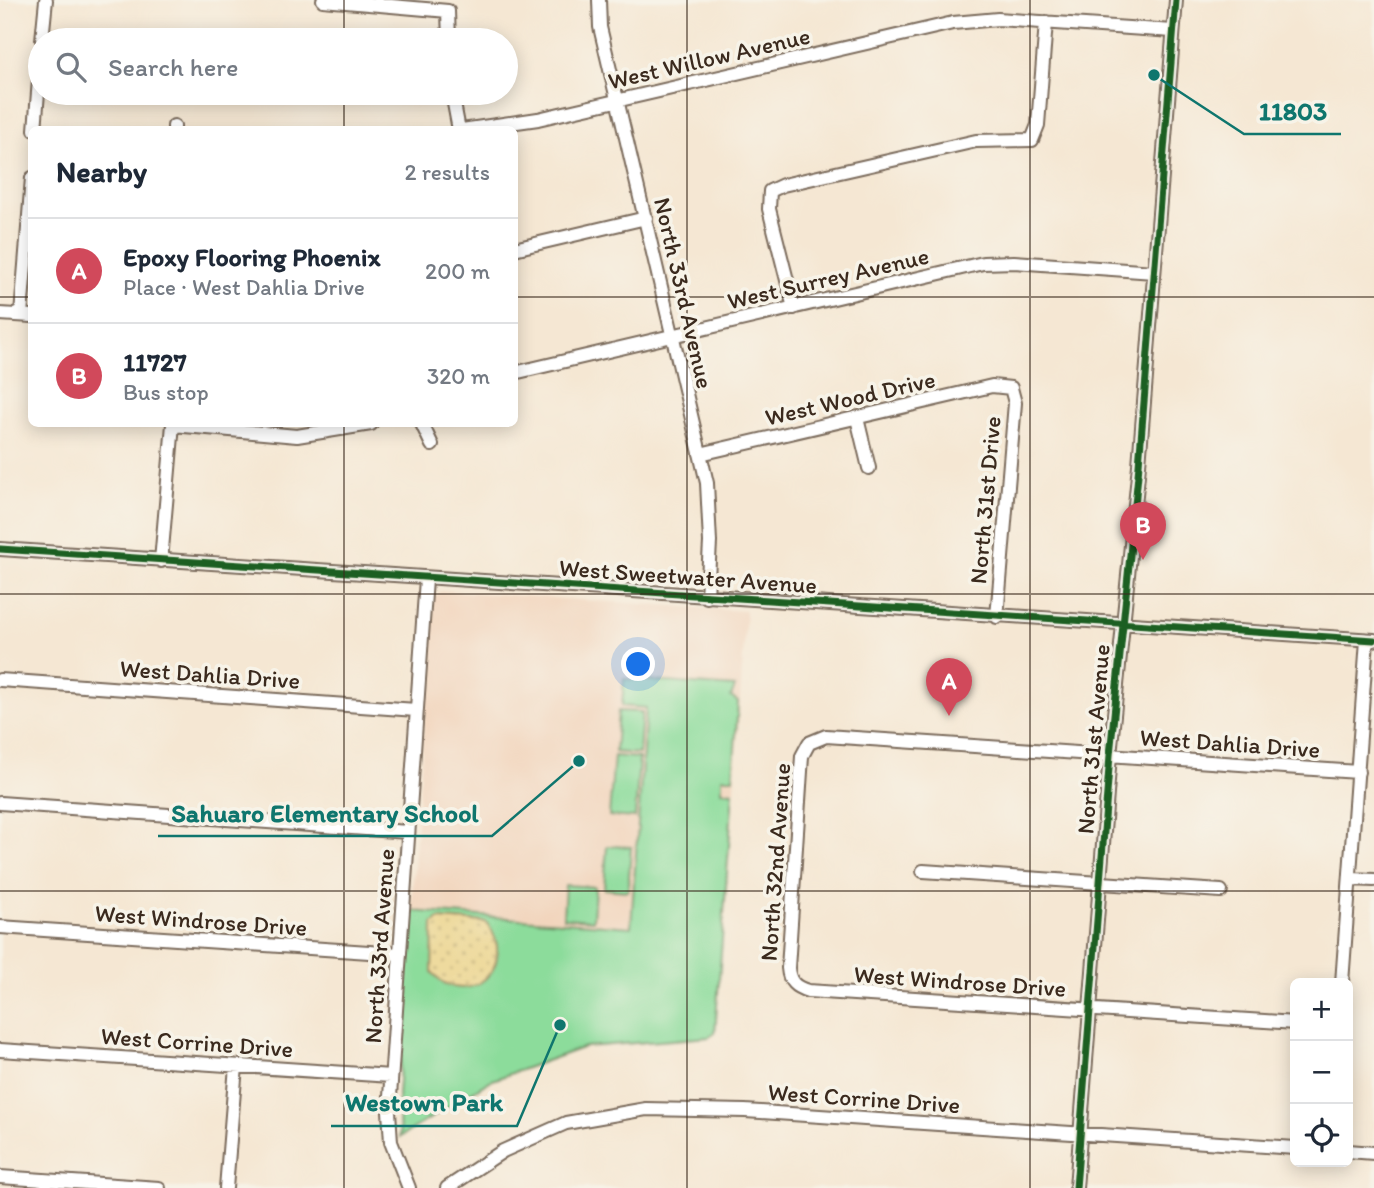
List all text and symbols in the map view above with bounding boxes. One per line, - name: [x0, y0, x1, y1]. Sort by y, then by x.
- street label: West Willow Avenue: [605, 21, 813, 95]
- search box: [28, 28, 518, 105]
- icon: search: [52, 48, 90, 86]
- text: Search here: [108, 51, 238, 83]
- callout: 11803: [1244, 87, 1341, 134]
- text: 11803: [1259, 95, 1327, 127]
- text: Nearby: [56, 153, 147, 190]
- text: 2 results: [404, 158, 490, 186]
- street label: North 33rd Avenue: [648, 195, 720, 391]
- text: Epoxy Flooring Phoenix: [123, 241, 380, 273]
- street label: West Surrey Avenue: [724, 241, 932, 315]
- text: A: [72, 257, 86, 285]
- text: 200 m: [425, 257, 490, 285]
- text: Place · West Dahlia Drive: [123, 273, 365, 301]
- text: 11727: [123, 346, 187, 378]
- text: B: [72, 362, 86, 390]
- text: 320 m: [427, 362, 490, 390]
- street label: West Wood Drive: [762, 364, 938, 432]
- text: Bus stop: [123, 378, 209, 406]
- street label: North 31st Drive: [963, 415, 1007, 585]
- pin: B: [1120, 502, 1166, 560]
- street label: West Sweetwater Avenue: [558, 553, 818, 599]
- street label: North 31st Avenue: [1070, 643, 1116, 835]
- your location: [621, 647, 655, 681]
- street label: West Dahlia Drive: [119, 653, 301, 695]
- pin: A: [926, 658, 972, 716]
- street label: West Dahlia Drive: [1139, 722, 1321, 764]
- street label: North 32nd Avenue: [754, 762, 796, 962]
- callout: Sahuaro Elementary School: [158, 789, 492, 836]
- text: Sahuaro Elementary School: [171, 797, 479, 829]
- street label: North 33rd Avenue: [358, 848, 400, 1044]
- street label: West Windrose Drive: [94, 898, 308, 942]
- street label: West Windrose Drive: [853, 959, 1067, 1003]
- map controls: [1290, 978, 1353, 1167]
- button: +: [1290, 978, 1353, 1041]
- street label: West Corrine Drive: [100, 1021, 294, 1063]
- button: −: [1290, 1041, 1353, 1104]
- street label: West Corrine Drive: [767, 1077, 961, 1119]
- callout: Westown Park: [331, 1079, 517, 1126]
- text: Westown Park: [345, 1086, 504, 1118]
- button: locate: [1290, 1104, 1353, 1167]

